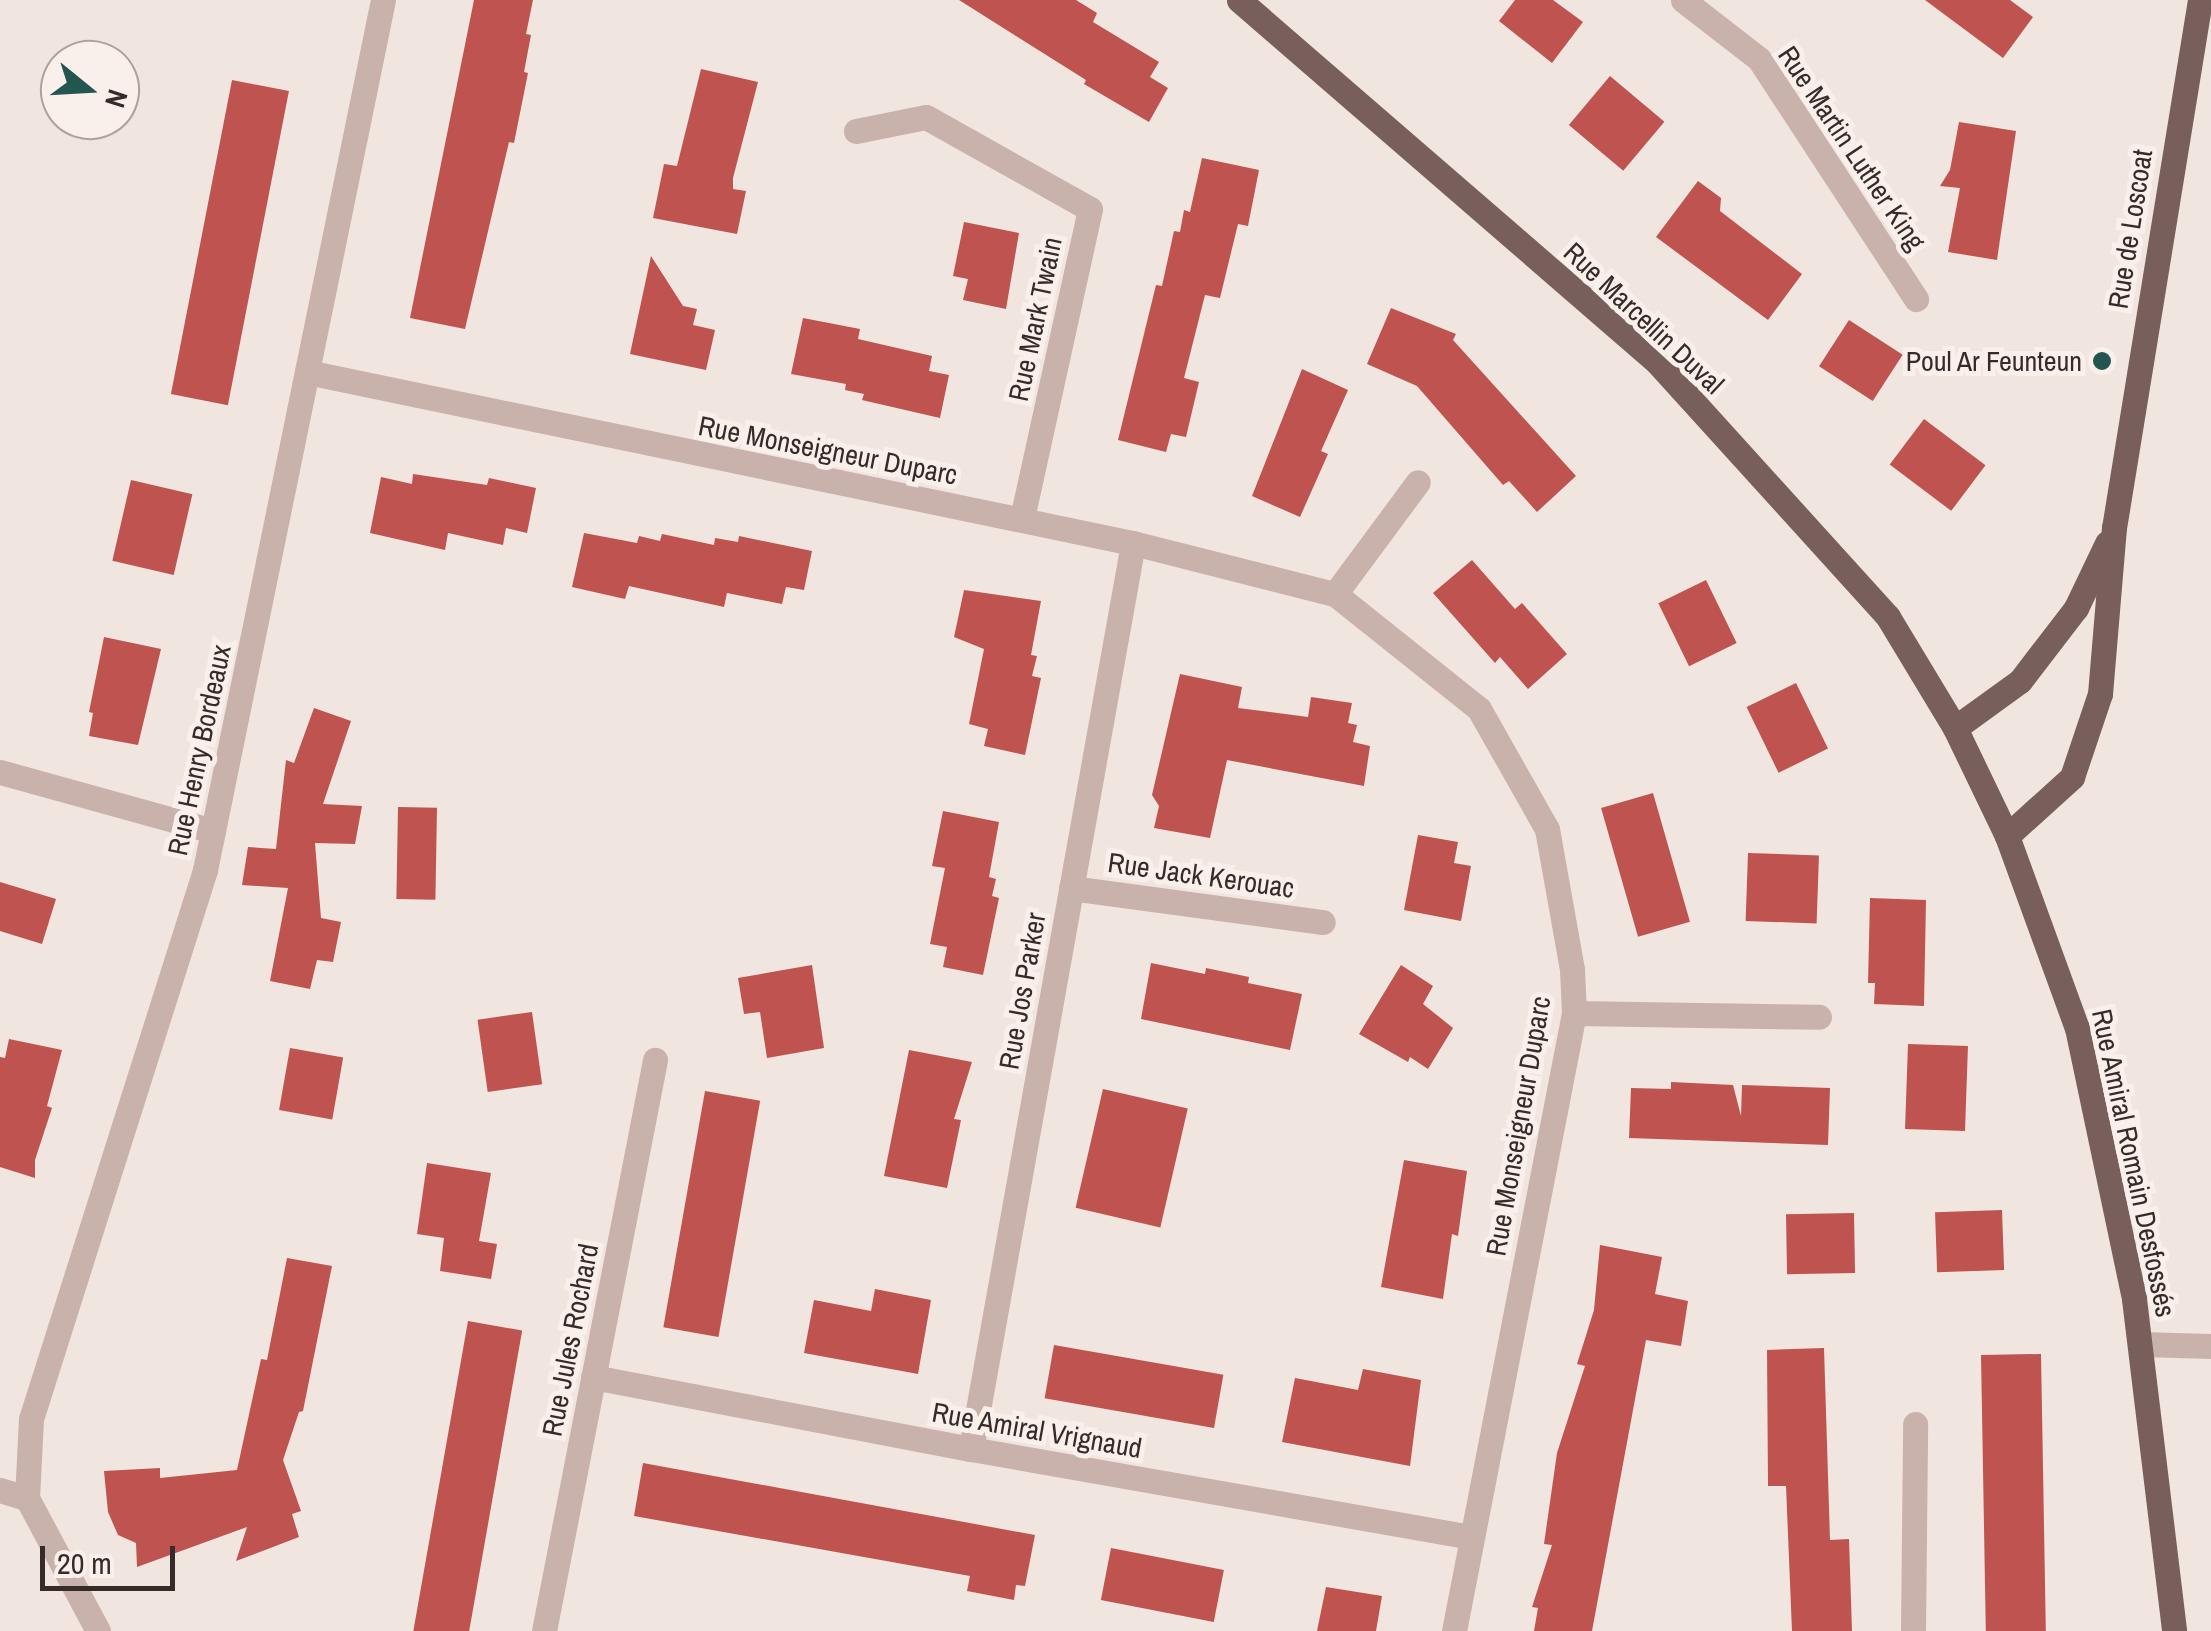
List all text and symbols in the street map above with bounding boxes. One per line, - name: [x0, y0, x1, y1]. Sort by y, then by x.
- north arrow: [40, 40, 140, 140]
- street label: Rue Martin Luther King: [1771, 40, 1933, 256]
- text: N: [96, 85, 137, 112]
- street label: Rue de Loscoat: [2101, 147, 2159, 311]
- street label: Rue Mark Twain: [1001, 234, 1069, 404]
- street label: Rue Marcellin Duval: [1557, 235, 1731, 401]
- place label: Poul Ar Feunteun: [1904, 344, 2082, 378]
- marker: Poul Ar Feunteun: [2091, 350, 2113, 372]
- street label: Rue Monseigneur Duparc: [696, 408, 960, 492]
- street label: Rue Henry Bordeaux: [160, 642, 238, 858]
- street label: Rue Jack Kerouac: [1106, 845, 1296, 905]
- street label: Rue Jos Parker: [992, 910, 1052, 1072]
- street label: Rue Monseigneur Duparc: [1479, 994, 1557, 1258]
- street label: Rue Amiral Romain Desfossés: [2085, 1005, 2183, 1321]
- street label: Rue Jules Rochard: [535, 1241, 605, 1439]
- street label: Rue Amiral Vrignaud: [929, 1395, 1145, 1465]
- scale bar: [45, 1526, 180, 1588]
- text: 20 m: [57, 1543, 112, 1583]

